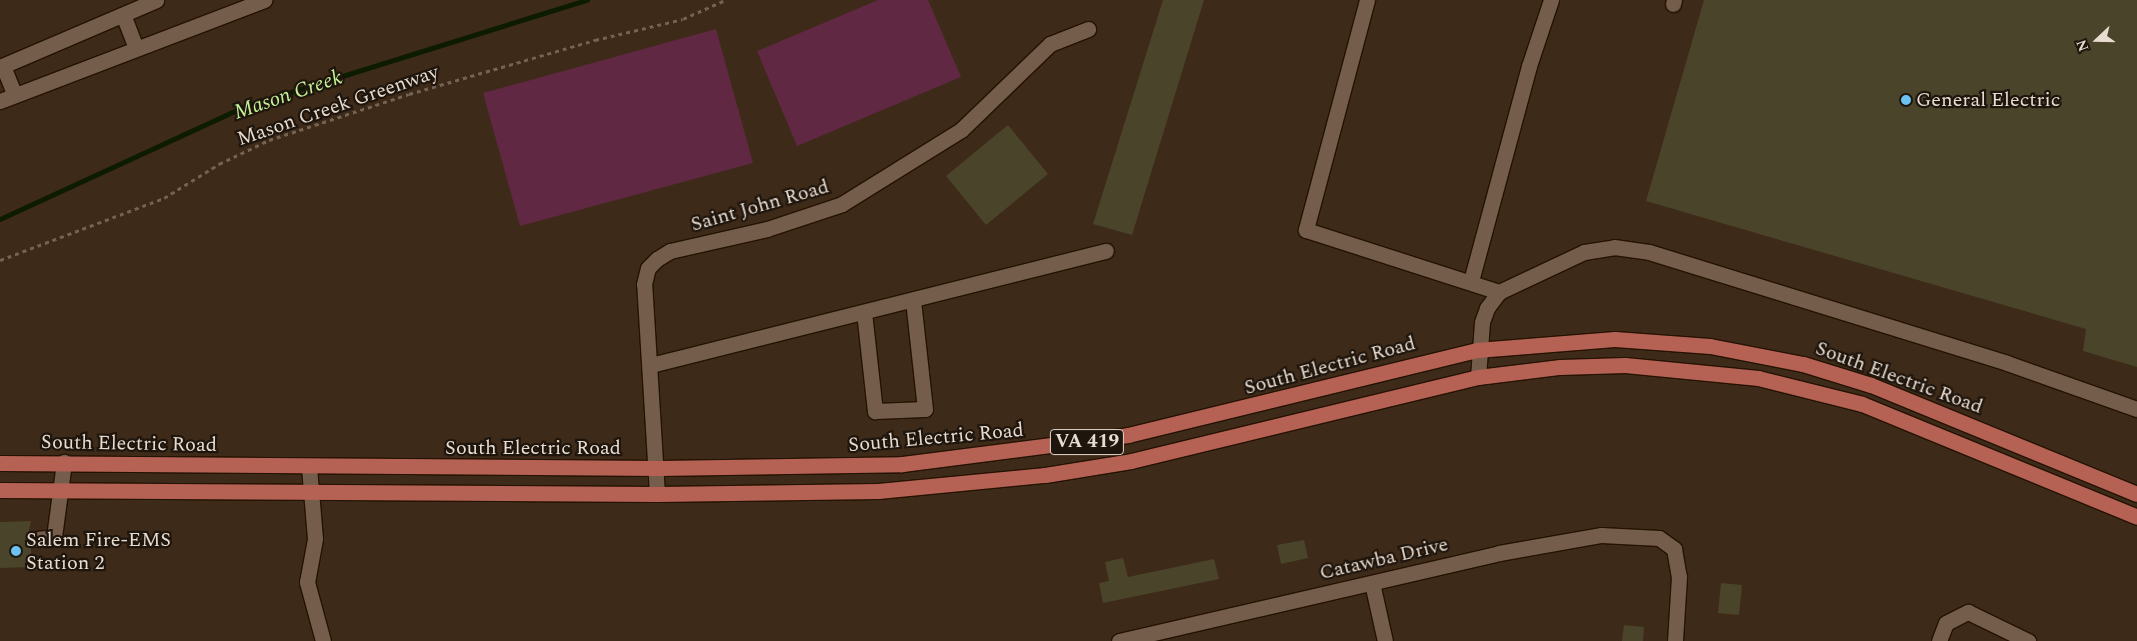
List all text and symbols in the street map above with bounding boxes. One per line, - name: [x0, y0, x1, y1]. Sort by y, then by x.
- north arrow: [2072, 15, 2122, 65]
- text: N: [2071, 36, 2094, 55]
- street label: Mason Creek Greenway: [234, 60, 442, 152]
- water label: Mason Creek: [230, 65, 346, 125]
- place label: General Electric: [1916, 88, 2060, 112]
- marker: General Electric: [1900, 94, 1912, 106]
- street label: Saint John Road: [688, 175, 832, 237]
- street label: South Electric Road: [1242, 332, 1418, 400]
- street label: South Electric Road: [1812, 337, 1986, 419]
- street label: South Electric Road: [847, 418, 1025, 458]
- road number: VA 419: [1050, 426, 1124, 458]
- street label: South Electric Road: [41, 430, 217, 458]
- street label: South Electric Road: [445, 436, 621, 460]
- place label: Salem Fire-EMS Station 2: [26, 528, 171, 575]
- street label: Catawba Drive: [1317, 533, 1451, 585]
- marker: Salem Fire-EMS Station 2: [10, 545, 22, 557]

